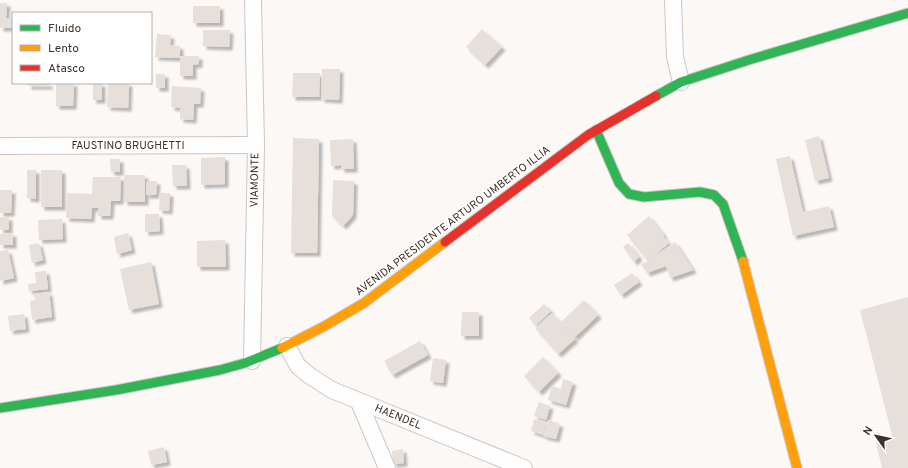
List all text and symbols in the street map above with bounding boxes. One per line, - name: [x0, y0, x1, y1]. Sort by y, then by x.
- legend: [12, 12, 152, 84]
- text: Fluido: [48, 21, 81, 37]
- text: Lento: [48, 41, 79, 57]
- text: Atasco: [48, 61, 85, 77]
- street label: FAUSTINO BRUGHETTI: [71, 139, 185, 153]
- street label: AVENIDA PRESIDENTE ARTURO UMBERTO ILLIA: [353, 143, 553, 299]
- street label: VIAMONTE: [248, 152, 262, 208]
- street label: HAENDEL: [373, 401, 423, 433]
- north arrow: [856, 416, 896, 456]
- text: N: [860, 424, 876, 438]

